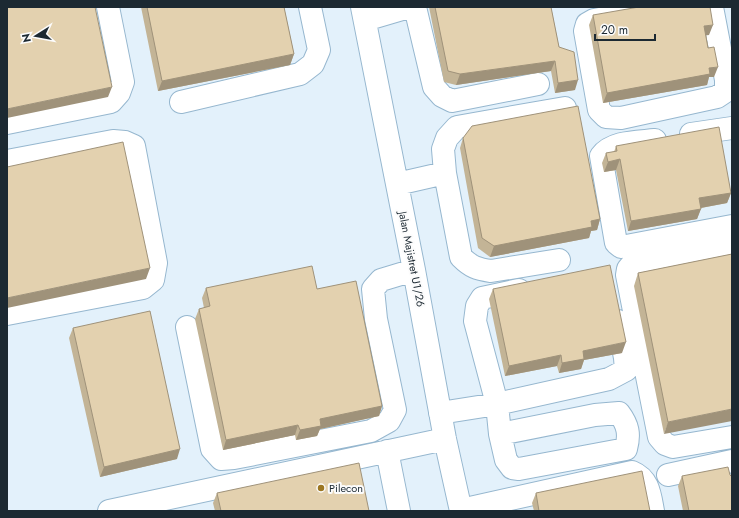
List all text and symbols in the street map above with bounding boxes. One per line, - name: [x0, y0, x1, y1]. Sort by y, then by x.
- north arrow: [16, 16, 56, 56]
- scale bar: [595, 16, 655, 42]
- text: 20 m: [601, 21, 628, 39]
- text: N: [17, 32, 35, 44]
- street label: Jalan Majistret U1/26: [395, 208, 429, 308]
- place label: Pilecon: [329, 480, 363, 496]
- marker: Pilecon: [316, 483, 326, 493]

